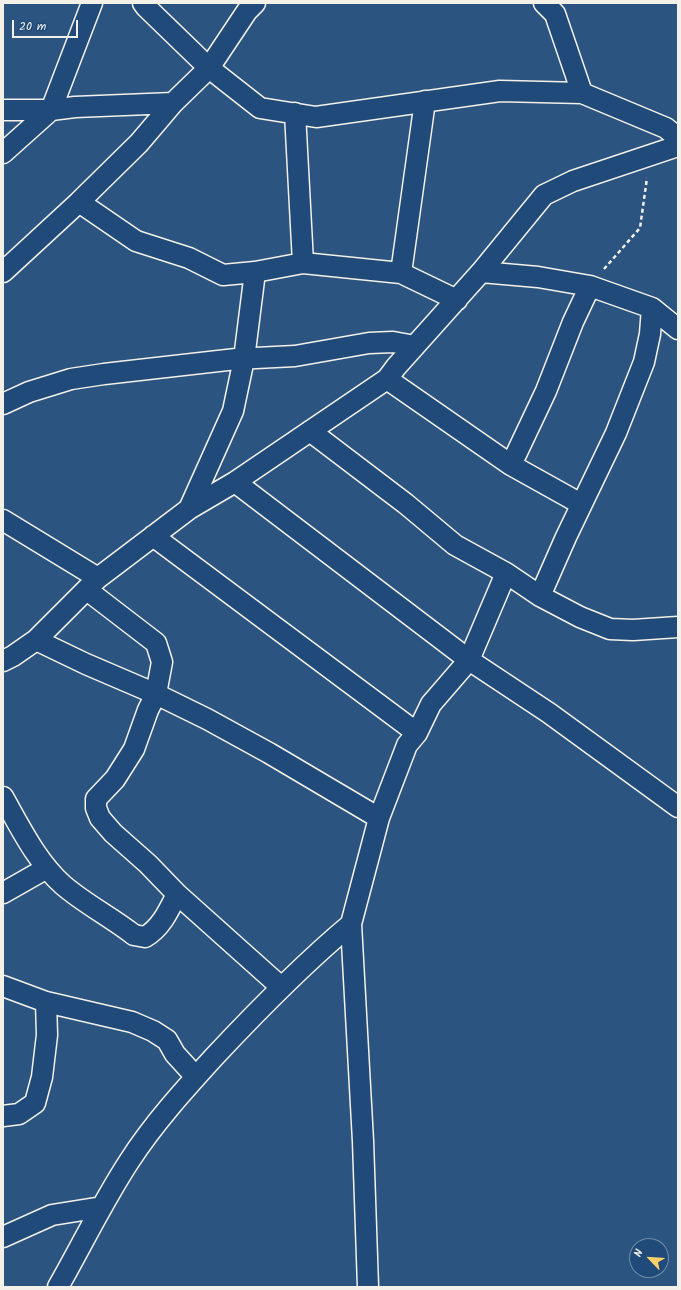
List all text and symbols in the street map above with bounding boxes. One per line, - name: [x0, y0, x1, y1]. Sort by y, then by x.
- scale bar: [14, 12, 80, 38]
- text: 20 m: [19, 17, 46, 36]
- north arrow: [629, 1238, 669, 1278]
- text: N: [629, 1246, 649, 1260]

